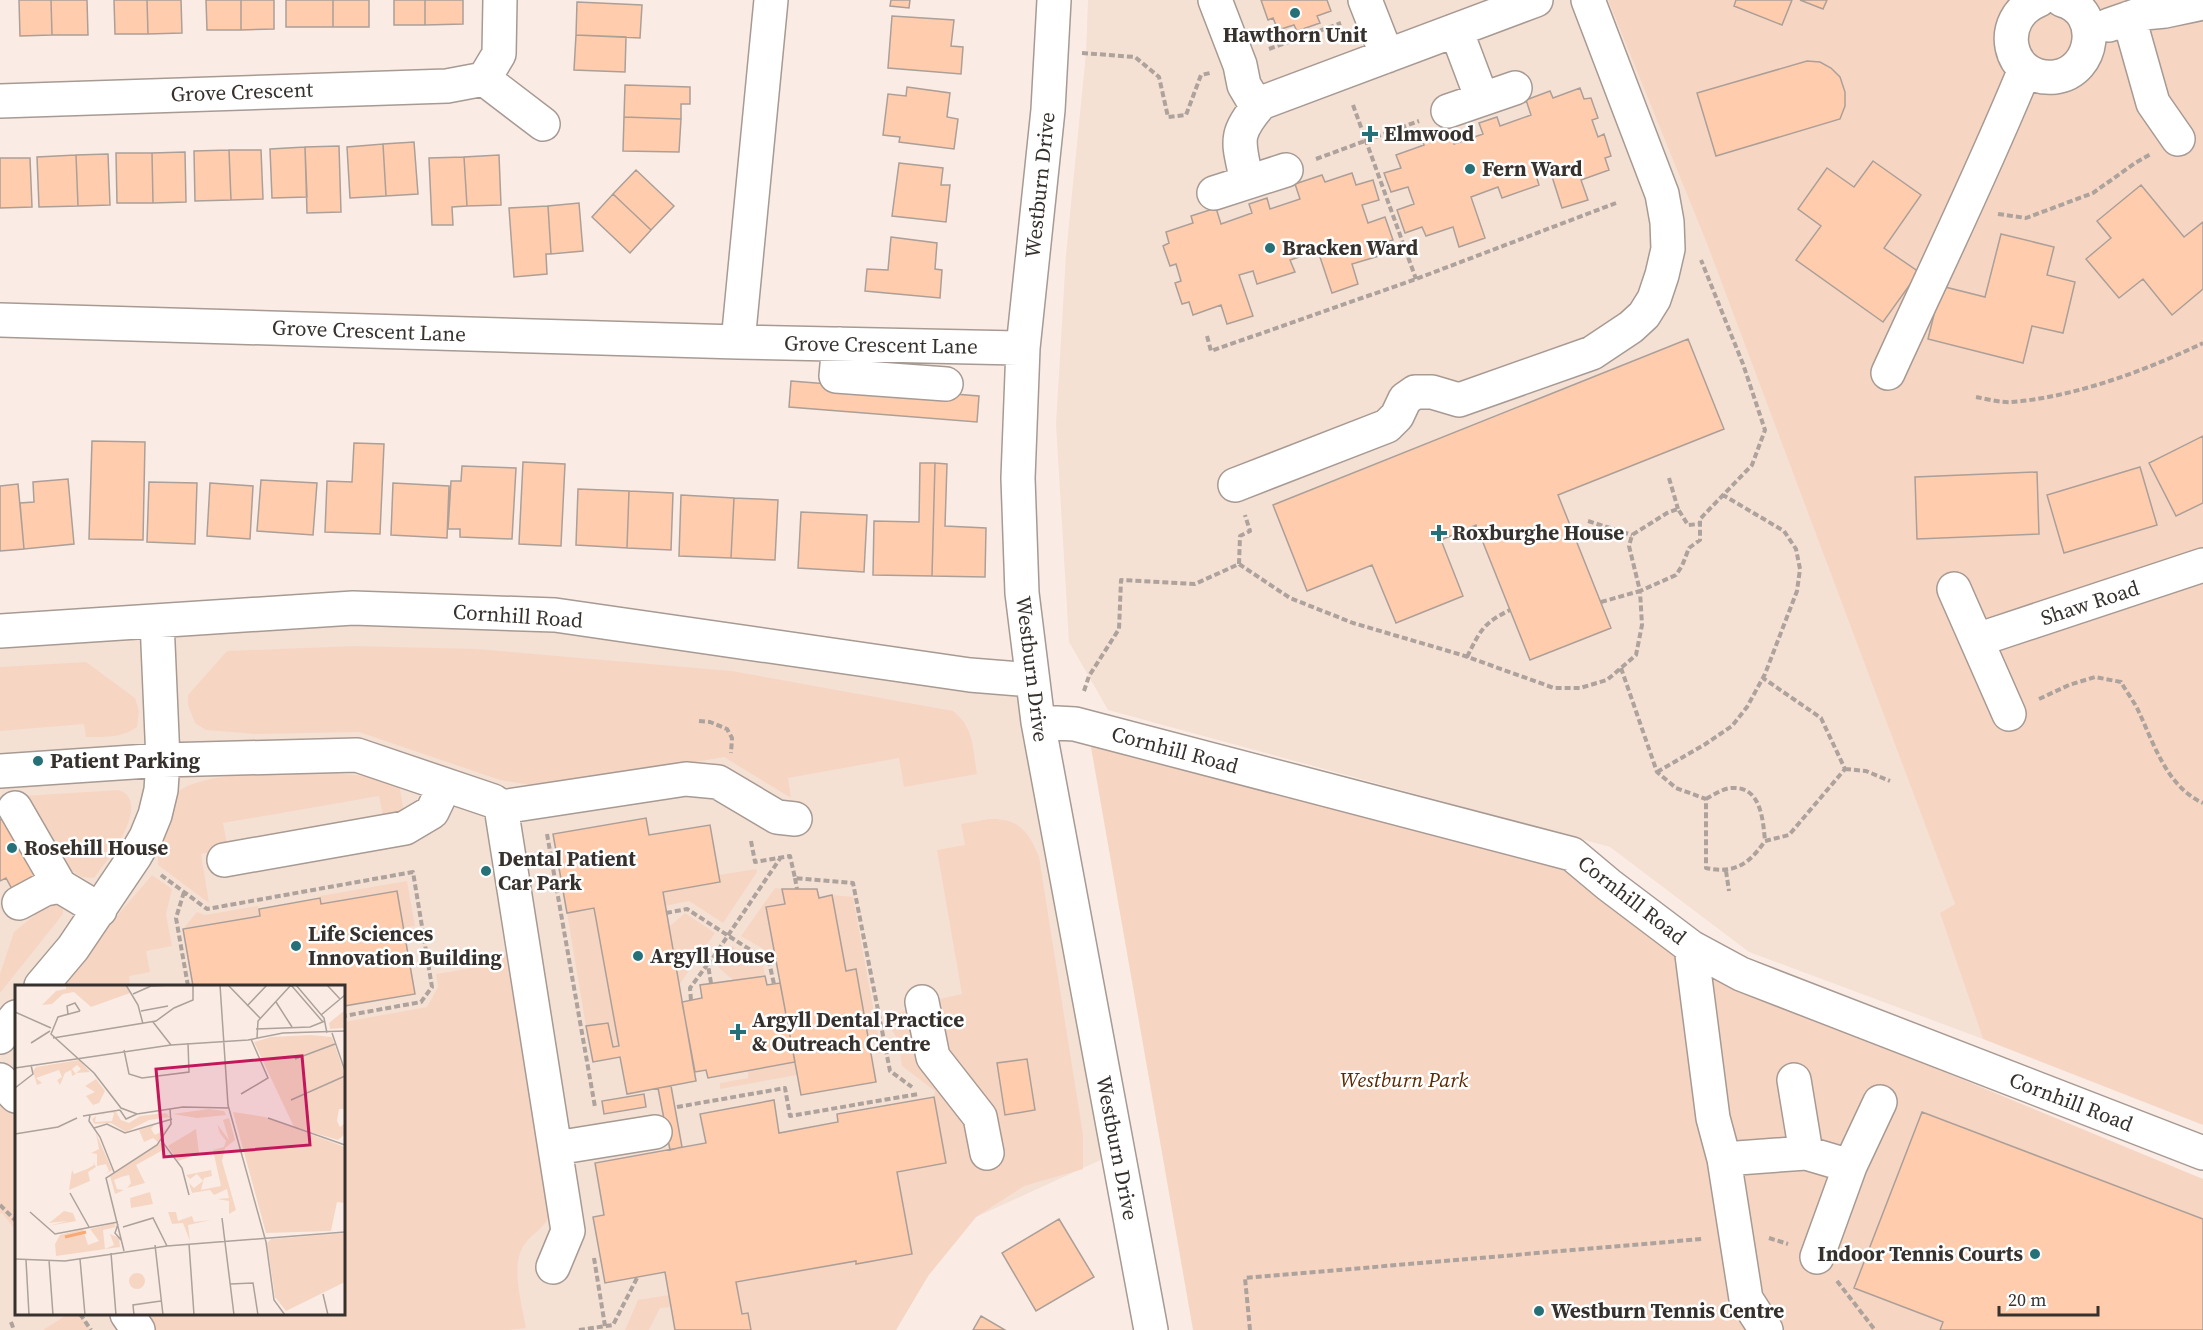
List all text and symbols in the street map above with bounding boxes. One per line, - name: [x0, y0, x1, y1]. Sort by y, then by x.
- marker: Hawthorn Unit: [1288, 6, 1302, 20]
- place label: Hawthorn Unit: [1223, 20, 1368, 49]
- street label: Grove Crescent: [170, 75, 314, 108]
- street label: Westburn Drive: [1017, 111, 1062, 259]
- place label: Elmwood: [1384, 119, 1475, 148]
- marker: Elmwood: [1361, 125, 1379, 143]
- place label: Fern Ward: [1482, 154, 1583, 183]
- marker: Fern Ward: [1463, 162, 1477, 176]
- place label: Bracken Ward: [1282, 233, 1419, 262]
- marker: Bracken Ward: [1263, 241, 1277, 255]
- street label: Grove Crescent Lane: [272, 313, 466, 348]
- street label: Grove Crescent Lane: [784, 328, 978, 361]
- place label: Roxburghe House: [1452, 518, 1624, 547]
- marker: Roxburghe House: [1430, 524, 1448, 542]
- street label: Shaw Road: [2037, 573, 2143, 632]
- street label: Westburn Drive: [1009, 594, 1056, 743]
- street label: Cornhill Road: [452, 596, 584, 635]
- street label: Cornhill Road: [1108, 719, 1242, 780]
- place label: Patient Parking: [50, 746, 201, 775]
- marker: Patient Parking: [31, 754, 45, 768]
- place label: Rosehill House: [24, 833, 168, 862]
- marker: Rosehill House: [5, 841, 19, 855]
- place label: Dental Patient Car Park: [498, 844, 636, 897]
- street label: Cornhill Road: [1572, 848, 1693, 951]
- marker: Dental Patient Car Park: [479, 864, 493, 878]
- place label: Life Sciences Innovation Building: [308, 919, 502, 972]
- marker: Life Sciences Innovation Building: [289, 939, 303, 953]
- place label: Argyll House: [650, 941, 775, 970]
- marker: Argyll House: [631, 949, 645, 963]
- inset map: [15, 985, 345, 1315]
- place label: Argyll Dental Practice & Outreach Centre: [752, 1005, 964, 1058]
- marker: Argyll Dental Practice & Outreach Centre: [729, 1023, 747, 1041]
- park label: Westburn Park: [1340, 1065, 1468, 1094]
- street label: Cornhill Road: [2005, 1065, 2137, 1138]
- street label: Westburn Drive: [1089, 1073, 1146, 1223]
- place label: Indoor Tennis Courts: [1818, 1239, 2023, 1268]
- marker: Indoor Tennis Courts: [2028, 1247, 2042, 1261]
- scale bar: [1999, 1279, 2098, 1317]
- text: 20 m: [2008, 1287, 2046, 1312]
- place label: Westburn Tennis Centre: [1551, 1296, 1784, 1325]
- marker: Westburn Tennis Centre: [1532, 1304, 1546, 1318]

